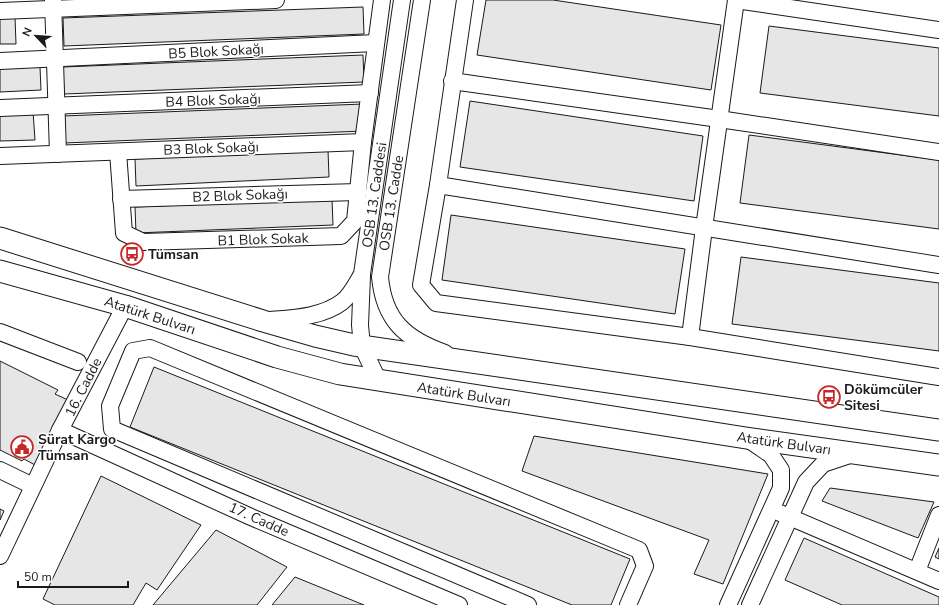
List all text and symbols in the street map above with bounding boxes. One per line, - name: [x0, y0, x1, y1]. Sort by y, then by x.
- north arrow: [16, 16, 56, 56]
- text: N: [19, 25, 36, 39]
- street label: B5 Blok Sokağı: [168, 40, 264, 63]
- street label: B4 Blok Sokağı: [165, 89, 261, 112]
- street label: B3 Blok Sokağı: [163, 137, 259, 160]
- street label: OSB 13. Caddesi: [358, 141, 390, 249]
- street label: OSB 13. Cadde: [375, 154, 407, 252]
- street label: B2 Blok Sokağı: [192, 184, 288, 207]
- street label: B1 Blok Sokak: [217, 228, 310, 251]
- bus stop icon: Tümsan: [119, 241, 145, 267]
- place label: Tümsan: [148, 245, 199, 264]
- street label: Atatürk Bulvarı: [102, 292, 198, 339]
- street label: 16. Cadde: [60, 354, 106, 420]
- street label: Atatürk Bulvarı: [416, 378, 512, 411]
- place label: Dökümcüler Sitesi: [844, 380, 923, 415]
- bus stop icon: Dökümcüler Sitesi: [816, 384, 842, 410]
- street label: Atatürk Bulvarı: [736, 427, 832, 459]
- place label: Sürat Kargo Tümsan: [38, 430, 116, 465]
- public building icon: Sürat Kargo Tümsan: [9, 434, 35, 460]
- street label: 17. Cadde: [226, 498, 292, 541]
- scale bar: [18, 563, 128, 589]
- text: 50 m: [24, 569, 52, 585]

